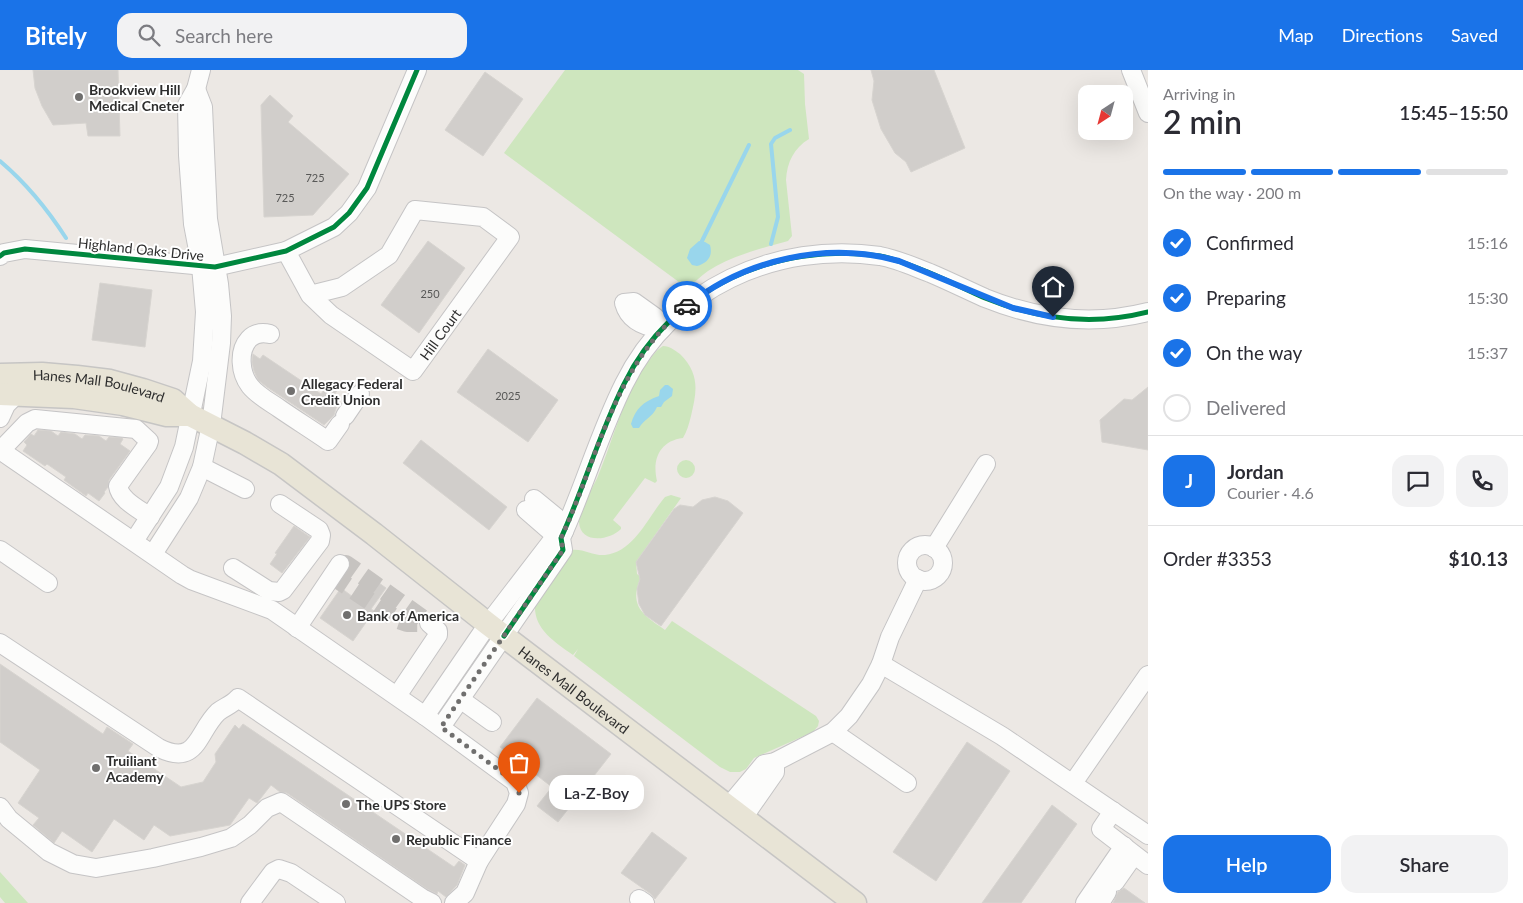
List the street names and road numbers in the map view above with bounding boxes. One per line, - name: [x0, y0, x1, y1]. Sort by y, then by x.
- street label: Highland Oaks Drive: [77, 234, 205, 264]
- street label: Hill Court: [415, 305, 464, 363]
- street label: Hanes Mall Boulevard: [33, 365, 167, 405]
- street label: Hanes Mall Boulevard: [515, 642, 633, 737]

